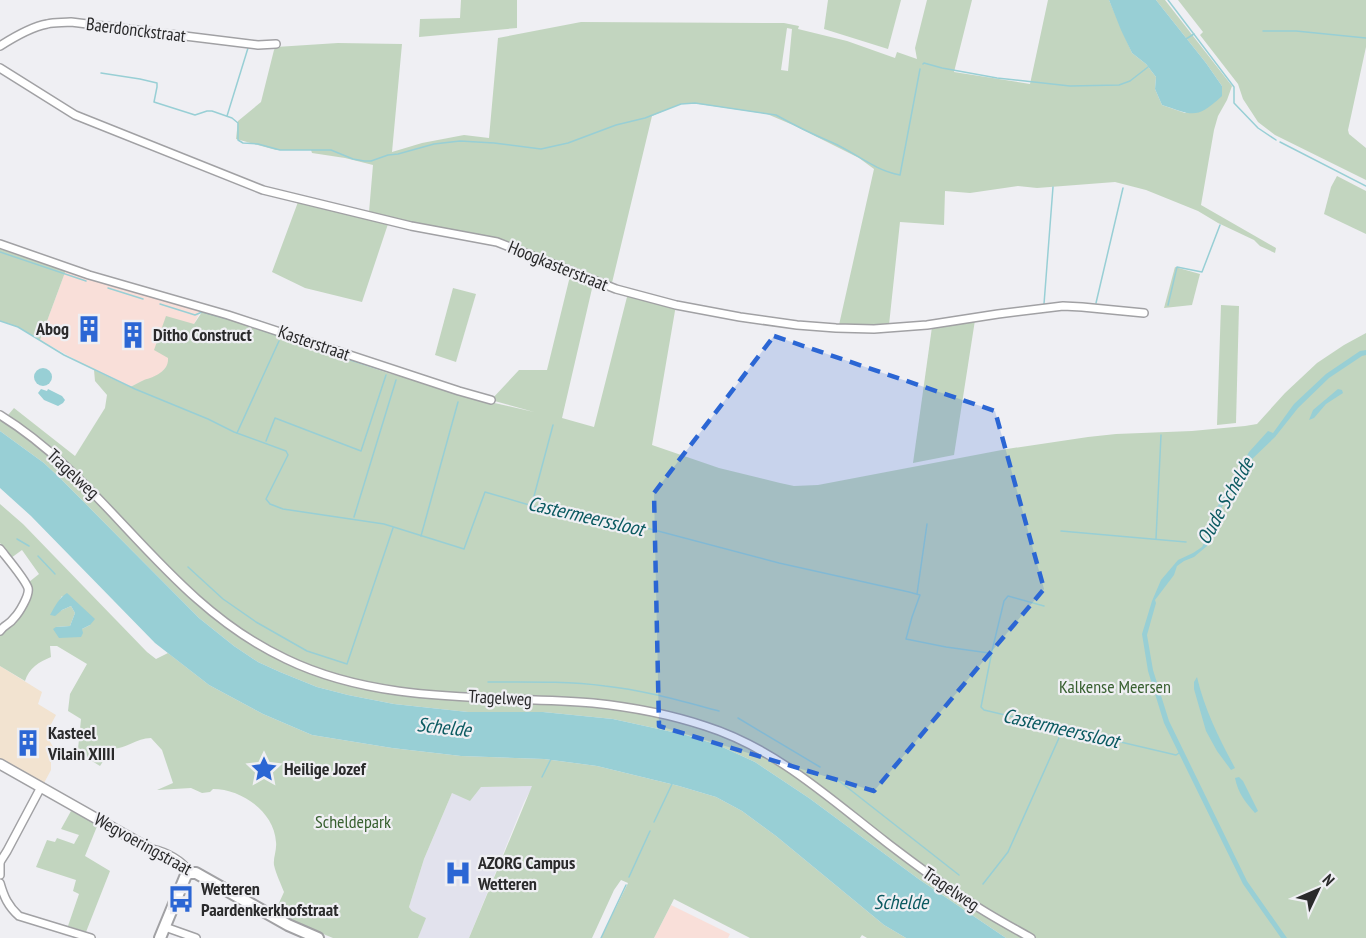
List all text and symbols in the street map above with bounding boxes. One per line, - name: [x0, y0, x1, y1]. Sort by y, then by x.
- street label: Baerdonckstraat: [85, 12, 187, 47]
- street label: Hoogkasterstraat: [505, 235, 612, 296]
- building icon: Abog: [74, 314, 104, 344]
- place label: Abog: [35, 317, 69, 340]
- building icon: Ditho Construct: [118, 320, 148, 350]
- street label: Kasterstraat: [275, 320, 353, 366]
- place label: Ditho Construct: [153, 323, 252, 346]
- street label: Tragelweg: [42, 444, 104, 504]
- water label: Oude Schelde: [1191, 452, 1260, 549]
- water label: Castermeerssloot: [525, 490, 649, 543]
- park label: Kalkense Meersen: [1059, 675, 1171, 698]
- street label: Tragelweg: [468, 684, 532, 711]
- water label: Castermeerssloot: [1000, 702, 1124, 755]
- water label: Schelde: [416, 711, 474, 743]
- place label: Kasteel Vilain XIIII: [47, 721, 115, 765]
- building icon: Kasteel Vilain XIIII: [13, 728, 43, 758]
- place icon: Heilige Jozef: [249, 754, 279, 784]
- place label: Heilige Jozef: [284, 757, 367, 780]
- street label: Wegvoeringstraat: [90, 807, 196, 880]
- park label: Scheldepark: [315, 810, 391, 833]
- place label: AZORG Campus Wetteren: [477, 851, 575, 895]
- hospital icon: AZORG Campus Wetteren: [443, 858, 473, 888]
- north arrow: [1288, 860, 1348, 920]
- street label: Tragelweg: [918, 861, 984, 916]
- text: N: [1319, 870, 1339, 890]
- place label: Wetteren Paardenkerkhofstraat: [200, 877, 339, 921]
- bus stop icon: Wetteren Paardenkerkhofstraat: [166, 884, 196, 914]
- water label: Schelde: [874, 889, 930, 915]

